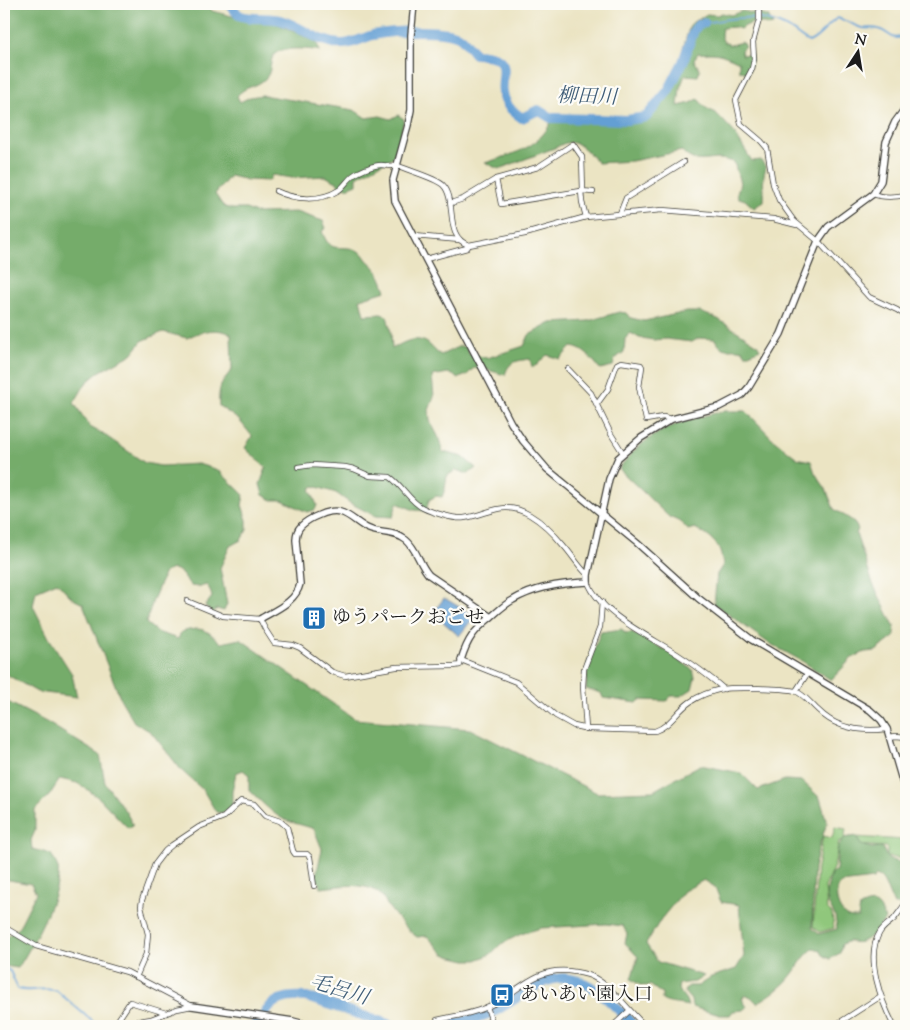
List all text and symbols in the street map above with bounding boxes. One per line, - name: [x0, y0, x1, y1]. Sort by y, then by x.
- north arrow: [832, 28, 882, 78]
- text: N: [853, 30, 868, 52]
- water label: 柳田川: [557, 82, 619, 114]
- building icon: ゆうパークおごせ: [301, 605, 327, 631]
- place label: ゆうパークおごせ: [332, 605, 484, 632]
- water label: 毛呂川: [306, 968, 374, 1014]
- bus stop icon: あいあい園入口: [489, 982, 515, 1008]
- place label: あいあい園入口: [520, 982, 653, 1009]

